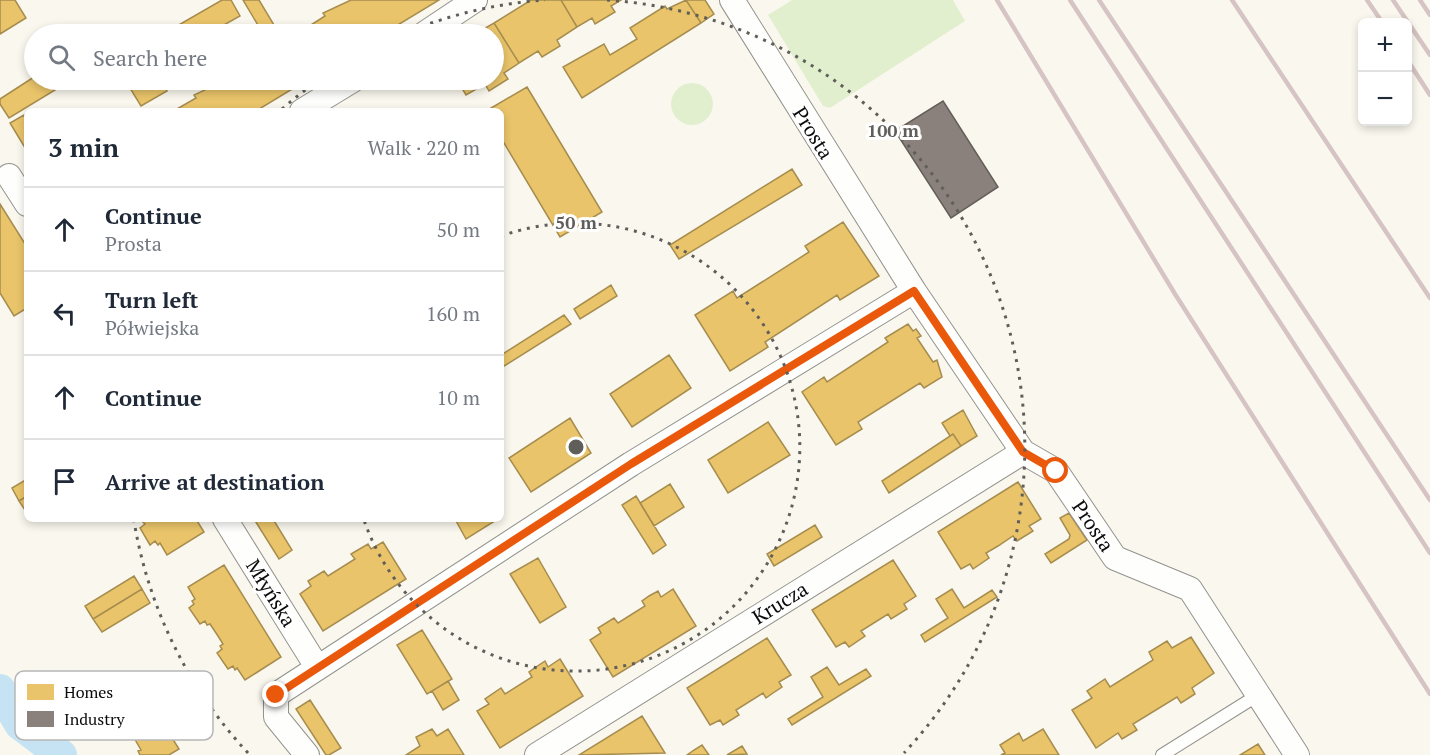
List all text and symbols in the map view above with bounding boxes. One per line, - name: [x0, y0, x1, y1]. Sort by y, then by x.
- map controls: [1358, 18, 1412, 126]
- button: +: [1358, 18, 1412, 72]
- search box: [24, 24, 504, 90]
- icon: search: [45, 41, 78, 74]
- text: Search here: [93, 43, 207, 72]
- button: −: [1358, 72, 1412, 126]
- street label: Prosta: [787, 101, 840, 164]
- text: 100 m: [867, 118, 919, 142]
- text: 3 min: [48, 130, 119, 164]
- text: Walk · 220 m: [368, 134, 480, 161]
- text: Continue: [105, 201, 202, 230]
- text: 50 m: [555, 210, 597, 234]
- icon: ahead: [48, 213, 81, 246]
- text: 50 m: [437, 216, 480, 243]
- text: Prosta: [105, 230, 162, 257]
- text: Turn left: [105, 285, 198, 314]
- icon: left: [48, 297, 81, 330]
- text: 160 m: [426, 300, 480, 327]
- text: Półwiejska: [105, 314, 199, 341]
- icon: ahead: [48, 381, 81, 414]
- text: Continue: [105, 383, 202, 412]
- text: 10 m: [437, 384, 480, 411]
- centre of rings: [566, 437, 586, 457]
- route start: [1042, 457, 1068, 483]
- icon: arrive: [48, 465, 81, 498]
- text: Arrive at destination: [105, 467, 324, 496]
- street label: Prosta: [1066, 495, 1120, 557]
- street label: Młyńska: [240, 554, 303, 632]
- street label: Krucza: [747, 575, 813, 630]
- legend: [15, 671, 213, 740]
- text: Homes: [64, 681, 113, 703]
- route end: [262, 681, 288, 707]
- text: Industry: [64, 708, 125, 730]

